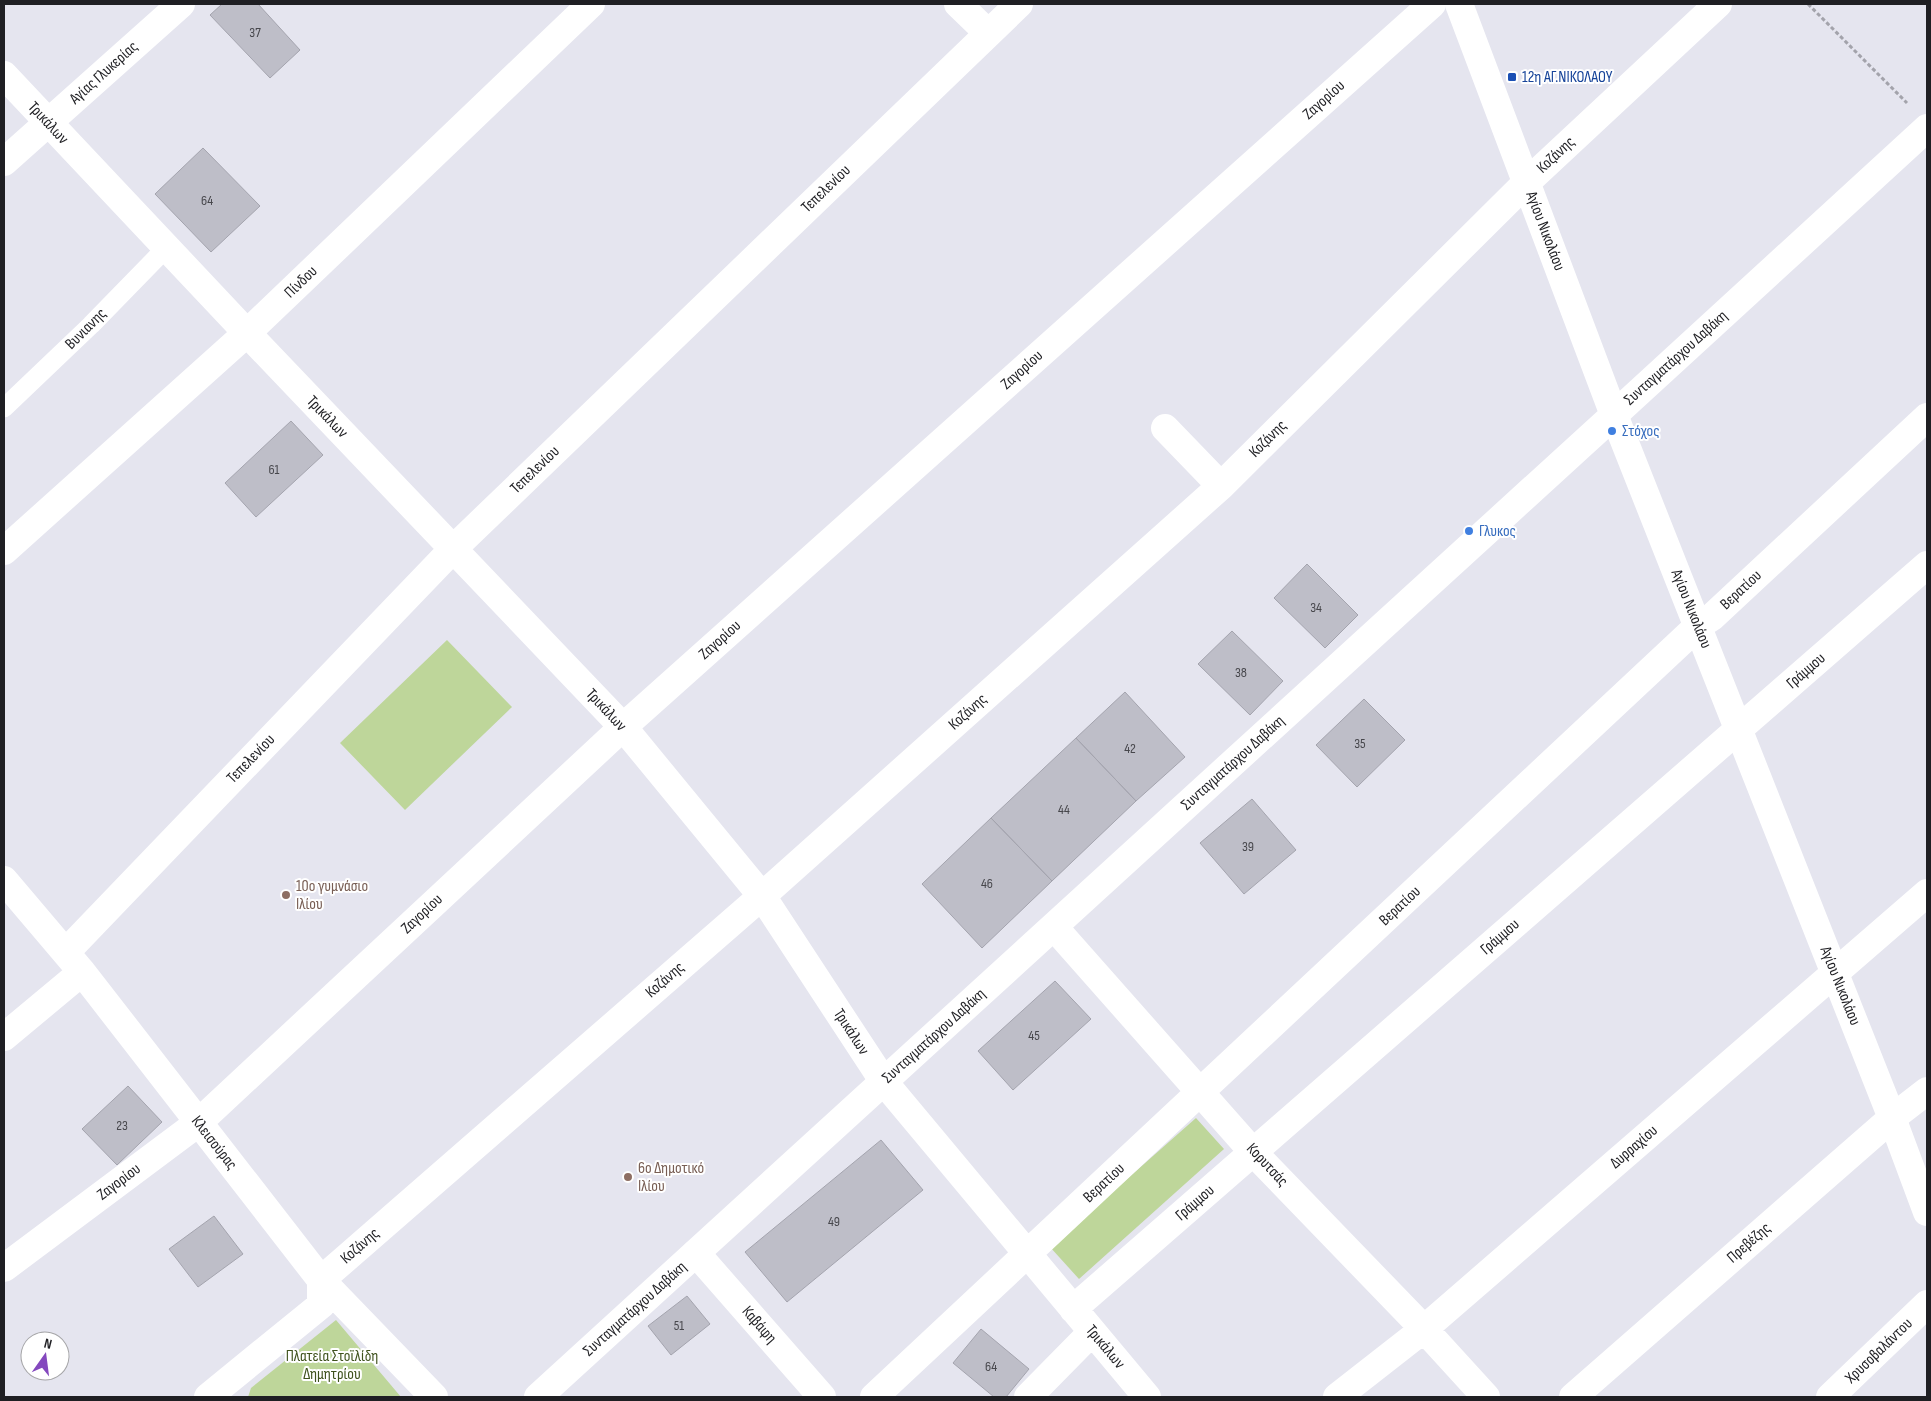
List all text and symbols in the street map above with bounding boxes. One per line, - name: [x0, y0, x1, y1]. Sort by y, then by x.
- house number: 37: [249, 24, 261, 41]
- street label: Αγίας Γλυκερίας: [65, 37, 142, 109]
- place label: 12η ΑΓ.ΝΙΚΟΛΑΟΥ: [1522, 68, 1613, 87]
- marker: 12η ΑΓ.ΝΙΚΟΛΑΟΥ: [1506, 71, 1518, 83]
- street label: Ζαγορίου: [1299, 76, 1349, 124]
- street label: Τρικάλων: [24, 98, 72, 148]
- street label: Κοζάνης: [1533, 133, 1579, 177]
- street label: Τεπελενίου: [798, 161, 854, 217]
- street label: Αγίου Νικολάου: [1521, 188, 1569, 273]
- house number: 64: [201, 192, 213, 209]
- street label: Πίνδου: [281, 262, 321, 302]
- street label: Βυνιανης: [61, 304, 111, 354]
- street label: Συνταγματάρχου Δαβάκη: [1620, 307, 1732, 409]
- street label: Ζαγορίου: [997, 346, 1047, 394]
- street label: Τρικάλων: [302, 392, 352, 442]
- street label: Κοζάνης: [1245, 416, 1291, 462]
- place label: Στόχος: [1622, 422, 1660, 441]
- marker: Στόχος: [1606, 425, 1618, 437]
- street label: Τεπελενίου: [507, 442, 563, 498]
- house number: 61: [268, 461, 280, 478]
- place label: Γλυκος: [1479, 522, 1516, 541]
- marker: Γλυκος: [1463, 525, 1475, 537]
- street label: Αγίου Νικολάου: [1666, 566, 1715, 651]
- street label: Βερατίου: [1716, 566, 1766, 614]
- house number: 34: [1310, 599, 1322, 616]
- street label: Ζαγορίου: [695, 616, 745, 664]
- street label: Γράμμου: [1783, 649, 1829, 693]
- house number: 38: [1235, 664, 1247, 681]
- street label: Τρικάλων: [582, 685, 630, 735]
- street label: Κοζάνης: [945, 690, 991, 734]
- street label: Συνταγματάρχου Δαβάκη: [1177, 712, 1289, 814]
- street label: Τεπελενίου: [223, 731, 279, 787]
- house number: 35: [1354, 735, 1366, 752]
- house number: 42: [1124, 740, 1136, 757]
- house number: 44: [1058, 801, 1070, 818]
- house number: 39: [1242, 838, 1254, 855]
- house number: 46: [981, 875, 993, 892]
- place label: 10ο γυμνάσιο Ιλίου: [296, 877, 368, 914]
- street label: Βερατίου: [1375, 882, 1425, 930]
- marker: 10ο γυμνάσιο Ιλίου: [280, 889, 292, 901]
- street label: Ζαγορίου: [397, 890, 447, 938]
- street label: Γράμμου: [1477, 915, 1523, 959]
- street label: Αγίου Νικολάου: [1815, 943, 1864, 1028]
- street label: Κοζάνης: [642, 958, 688, 1002]
- street label: Συνταγματάρχου Δαβάκη: [878, 985, 990, 1087]
- street label: Τρικάλων: [829, 1005, 873, 1059]
- house number: 45: [1028, 1027, 1040, 1044]
- street label: Κλεισούρας: [187, 1112, 241, 1174]
- house number: 23: [116, 1117, 128, 1134]
- street label: Δυρραχίου: [1606, 1121, 1662, 1173]
- street label: Κορυτσάς: [1242, 1139, 1292, 1191]
- place label: 6ο Δημοτικό Ιλίου: [638, 1159, 704, 1196]
- street label: Βερατίου: [1079, 1159, 1129, 1207]
- street label: Ζαγορίου: [94, 1160, 144, 1204]
- marker: 6ο Δημοτικό Ιλίου: [622, 1171, 634, 1183]
- street label: Γράμμου: [1172, 1181, 1218, 1225]
- house number: 49: [828, 1213, 840, 1230]
- street label: Πρεβέζης: [1723, 1219, 1775, 1267]
- street label: Κοζάνης: [337, 1224, 383, 1268]
- street label: Συνταγματάρχου Δαβάκη: [579, 1258, 691, 1360]
- street label: Καβάφη: [738, 1302, 780, 1348]
- street label: Χρυσοβαλάντου: [1841, 1314, 1917, 1388]
- house number: 51: [674, 1317, 684, 1334]
- street label: Τρικάλων: [1081, 1321, 1129, 1373]
- north arrow: [20, 1331, 70, 1381]
- text: N: [42, 1335, 54, 1353]
- park label: Πλατεία Στοϊλίδη Δημητρίου: [286, 1347, 378, 1384]
- house number: 64: [985, 1358, 997, 1375]

